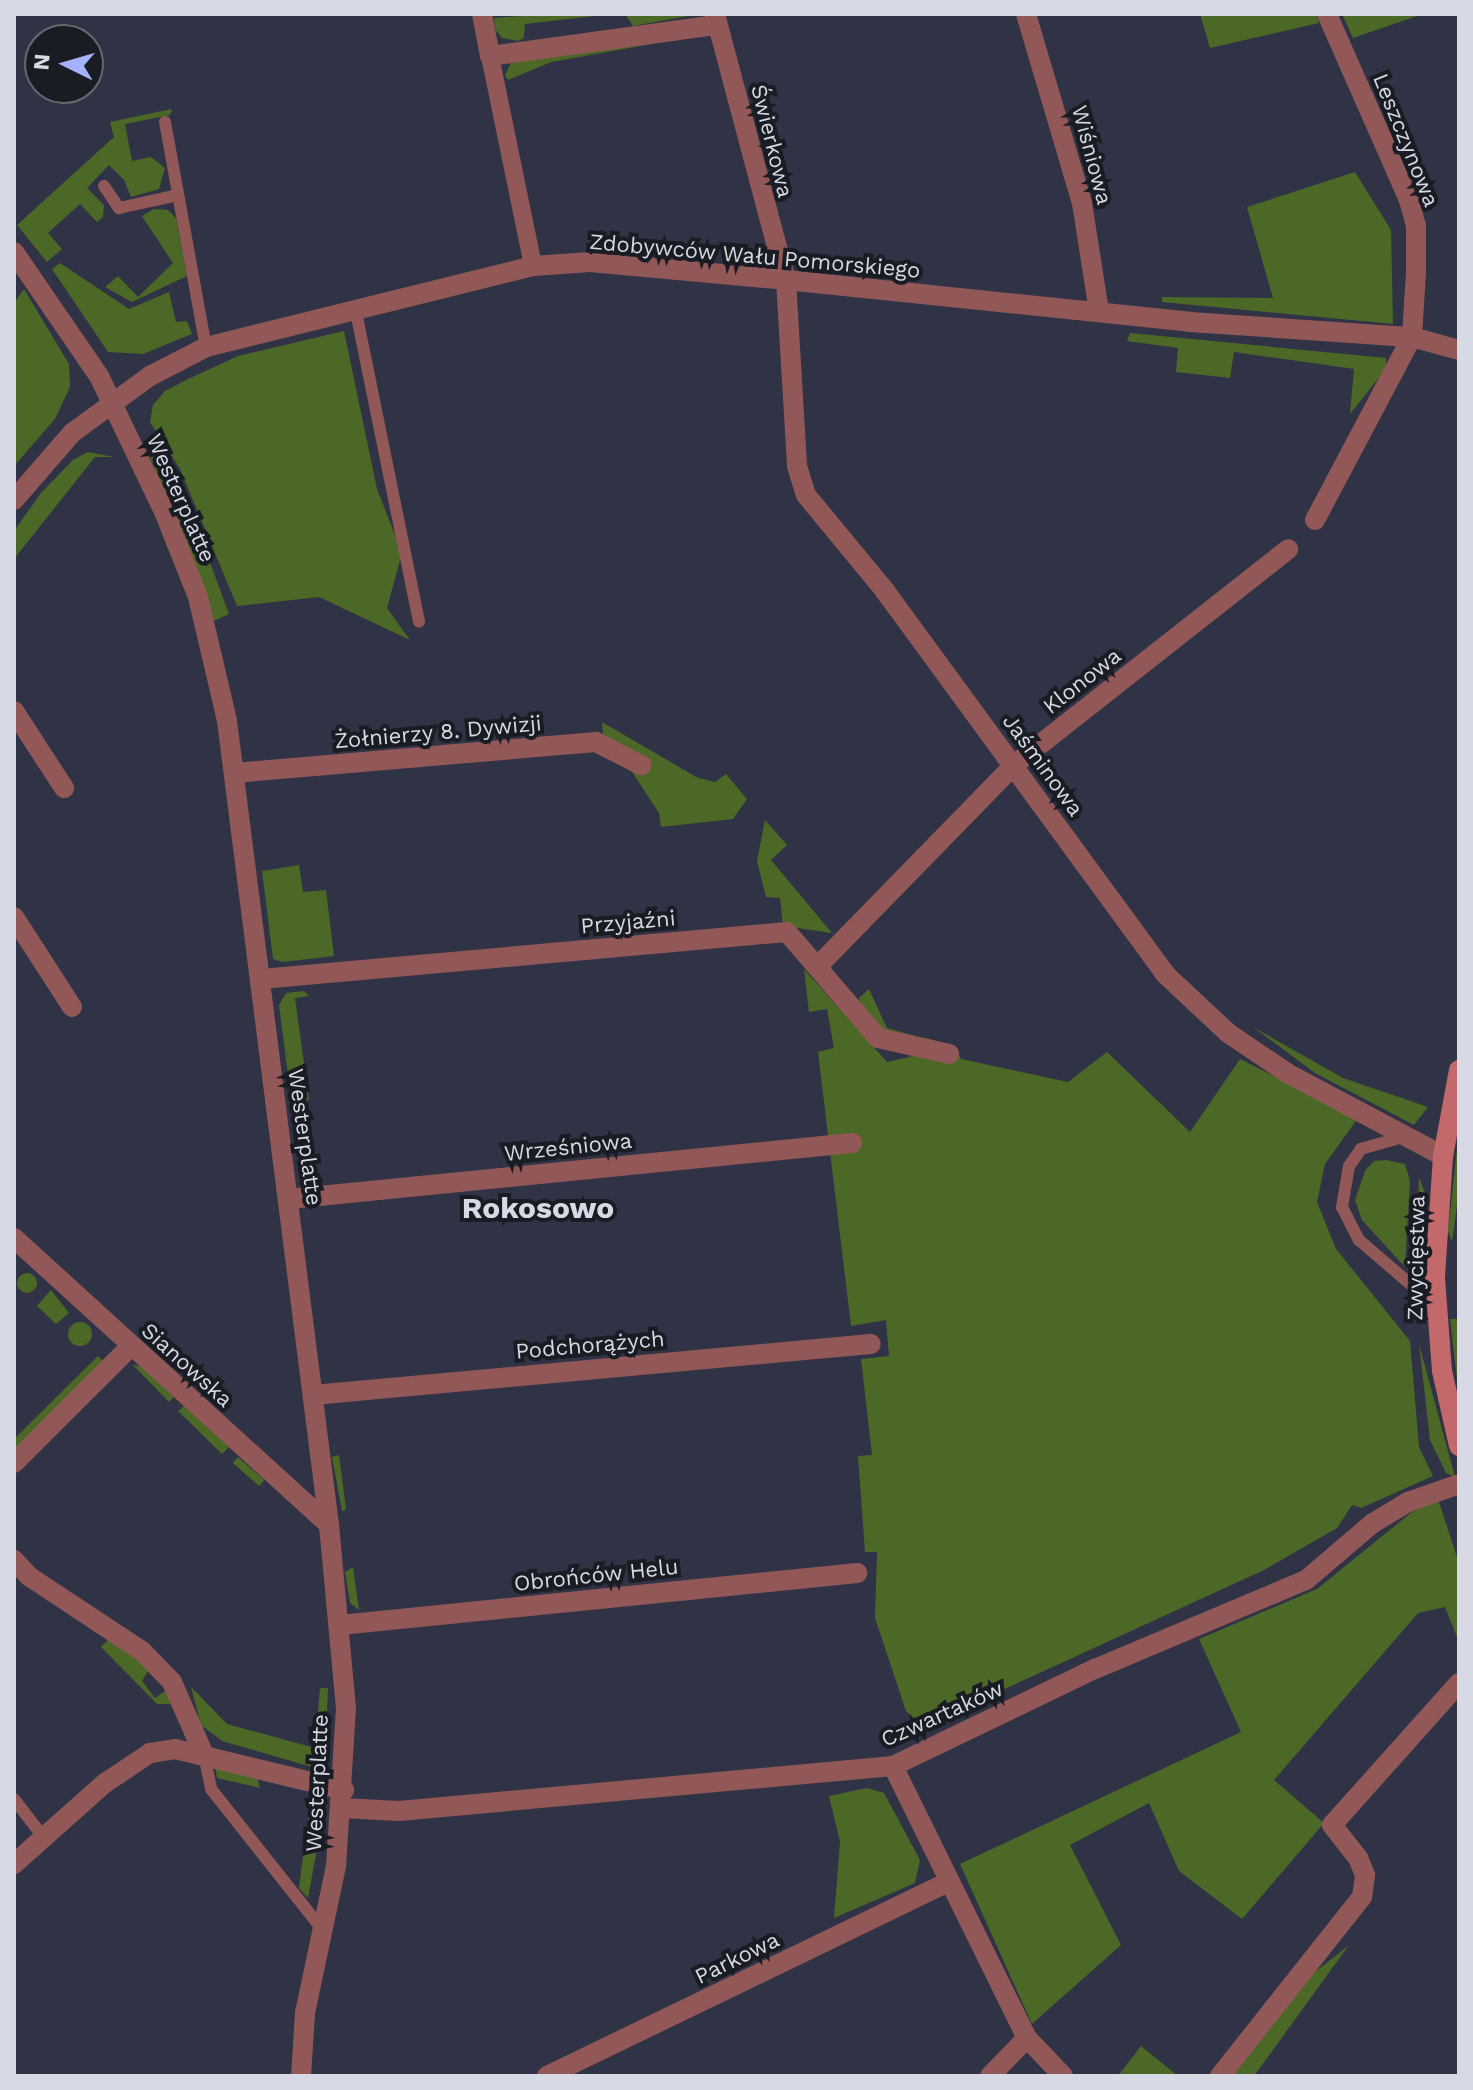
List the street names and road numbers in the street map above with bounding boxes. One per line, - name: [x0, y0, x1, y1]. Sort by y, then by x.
- street label: Leszczynowa: [1367, 70, 1445, 210]
- street label: Świerkowa: [745, 82, 799, 200]
- street label: Wiśniowa: [1066, 103, 1118, 207]
- street label: Zdobywców Wału Pomorskiego: [588, 228, 922, 284]
- street label: Westerplatte: [141, 430, 221, 566]
- street label: Klonowa: [1038, 642, 1126, 720]
- street label: Jaśminowa: [997, 709, 1089, 821]
- street label: Żołnierzy 8. Dywizji: [333, 710, 543, 754]
- street label: Przyjaźni: [580, 905, 676, 939]
- street label: Westerplatte: [282, 1067, 328, 1207]
- street label: Wrześniowa: [503, 1127, 633, 1167]
- street label: Zwycięstwa: [1402, 1195, 1430, 1321]
- street label: Sianowska: [136, 1317, 238, 1413]
- street label: Podchorążych: [514, 1325, 666, 1365]
- street label: Obrońców Helu: [512, 1553, 680, 1597]
- street label: Czwartaków: [877, 1675, 1007, 1753]
- street label: Westerplatte: [300, 1713, 334, 1853]
- street label: Parkowa: [691, 1926, 783, 1990]

